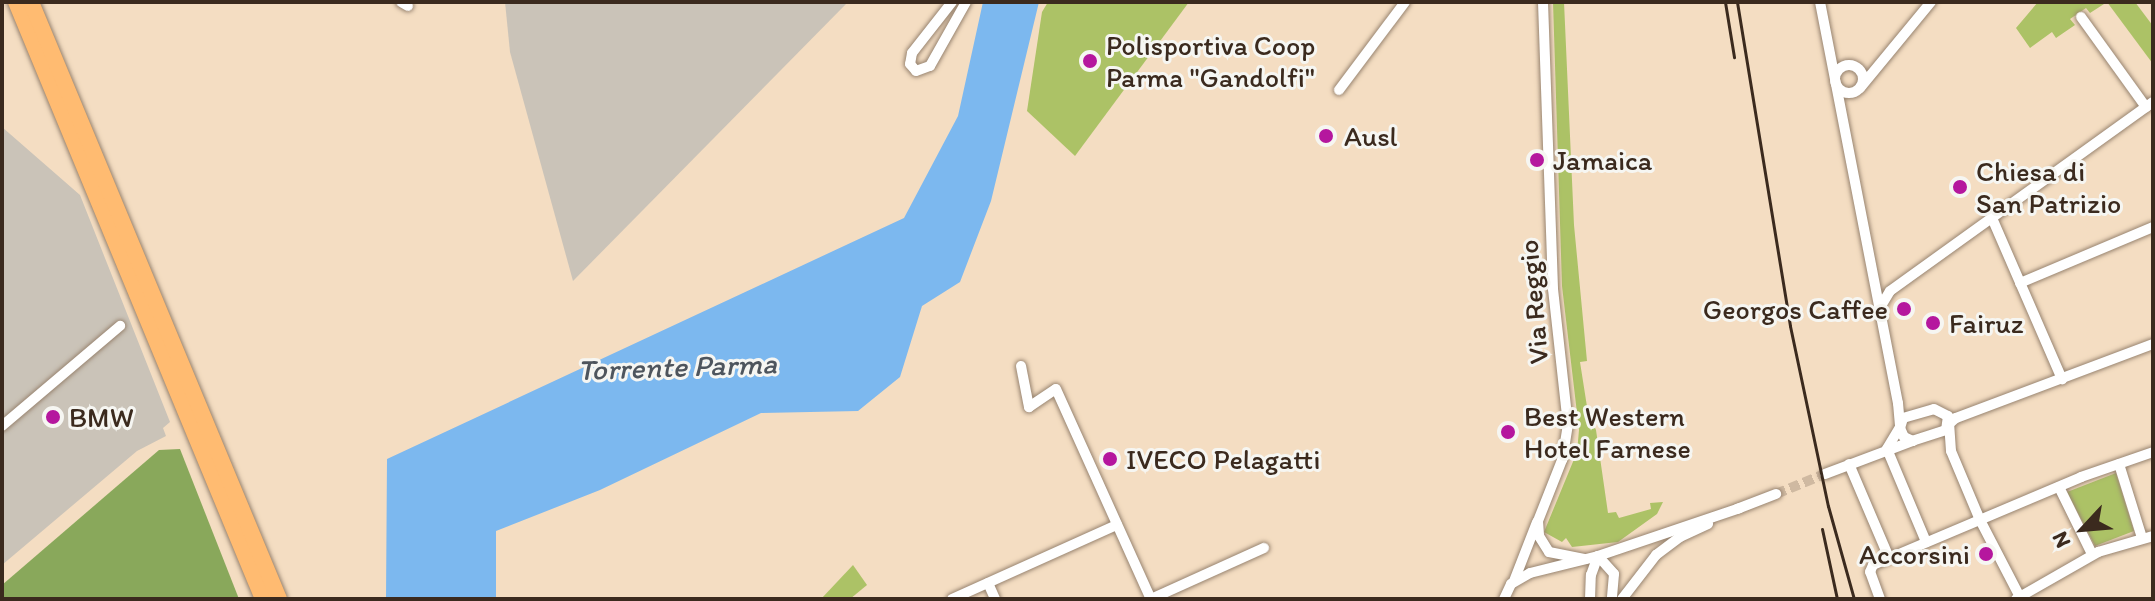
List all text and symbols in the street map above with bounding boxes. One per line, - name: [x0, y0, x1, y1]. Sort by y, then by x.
- place label: Polisportiva Coop Parma "Gandolfi": [1106, 28, 1315, 94]
- marker: Polisportiva Coop Parma "Gandolfi": [1081, 52, 1099, 70]
- place label: Ausl: [1344, 119, 1398, 153]
- marker: Ausl: [1315, 125, 1337, 147]
- place label: Jamaica: [1553, 143, 1652, 177]
- marker: Jamaica: [1528, 151, 1546, 169]
- place label: Chiesa di San Patrizio: [1976, 154, 2121, 220]
- marker: Chiesa di San Patrizio: [1951, 178, 1969, 196]
- street label: Via Reggio: [1511, 239, 1555, 365]
- place label: Georgos Caffee: [1703, 292, 1888, 326]
- marker: Georgos Caffee: [1895, 300, 1913, 318]
- place label: Fairuz: [1949, 306, 2024, 340]
- marker: Fairuz: [1924, 314, 1942, 332]
- water label: Torrente Parma: [577, 346, 777, 388]
- place label: Best Western Hotel Farnese: [1524, 399, 1689, 465]
- place label: BMW: [69, 400, 134, 434]
- marker: BMW: [44, 408, 62, 426]
- marker: Best Western Hotel Farnese: [1499, 423, 1517, 441]
- place label: IVECO Pelagatti: [1126, 442, 1319, 476]
- marker: IVECO Pelagatti: [1101, 450, 1119, 468]
- north arrow: [2043, 489, 2123, 569]
- text: N: [2046, 527, 2076, 552]
- place label: Accorsini: [1859, 537, 1970, 571]
- marker: Accorsini: [1977, 545, 1995, 563]

